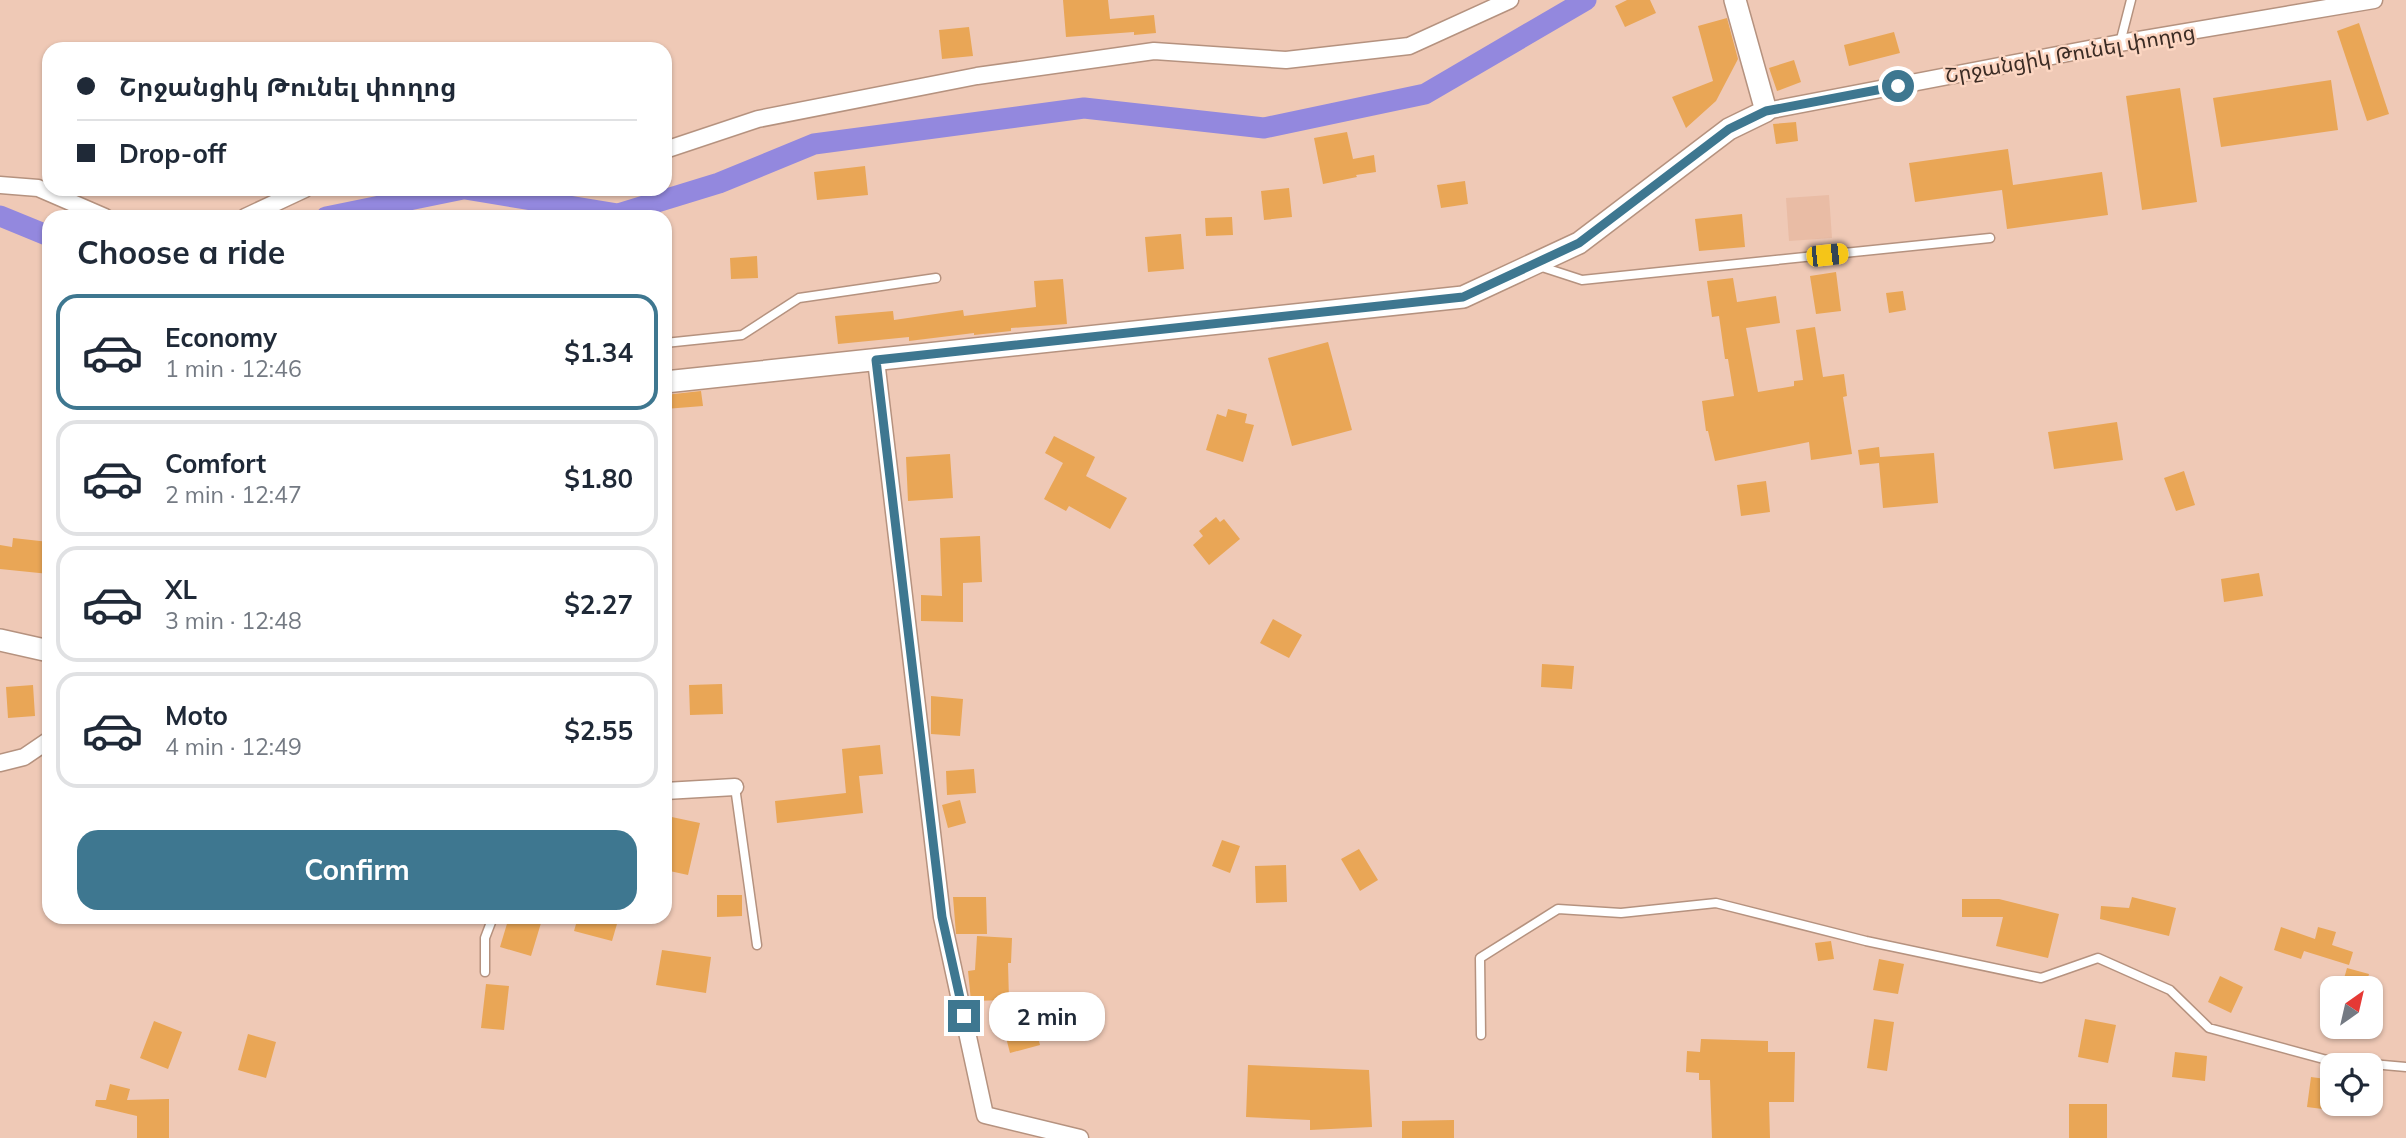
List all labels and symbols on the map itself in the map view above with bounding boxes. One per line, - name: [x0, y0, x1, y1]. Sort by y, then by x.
- street label: Շրջանցիկ Թունել փողոց: [1943, 18, 2197, 88]
- route start: [1882, 70, 1914, 102]
- car: [1806, 242, 1849, 268]
- north arrow: [2320, 976, 2384, 1040]
- callout: 2 min: [988, 992, 1104, 1040]
- route end: [948, 1000, 980, 1032]

